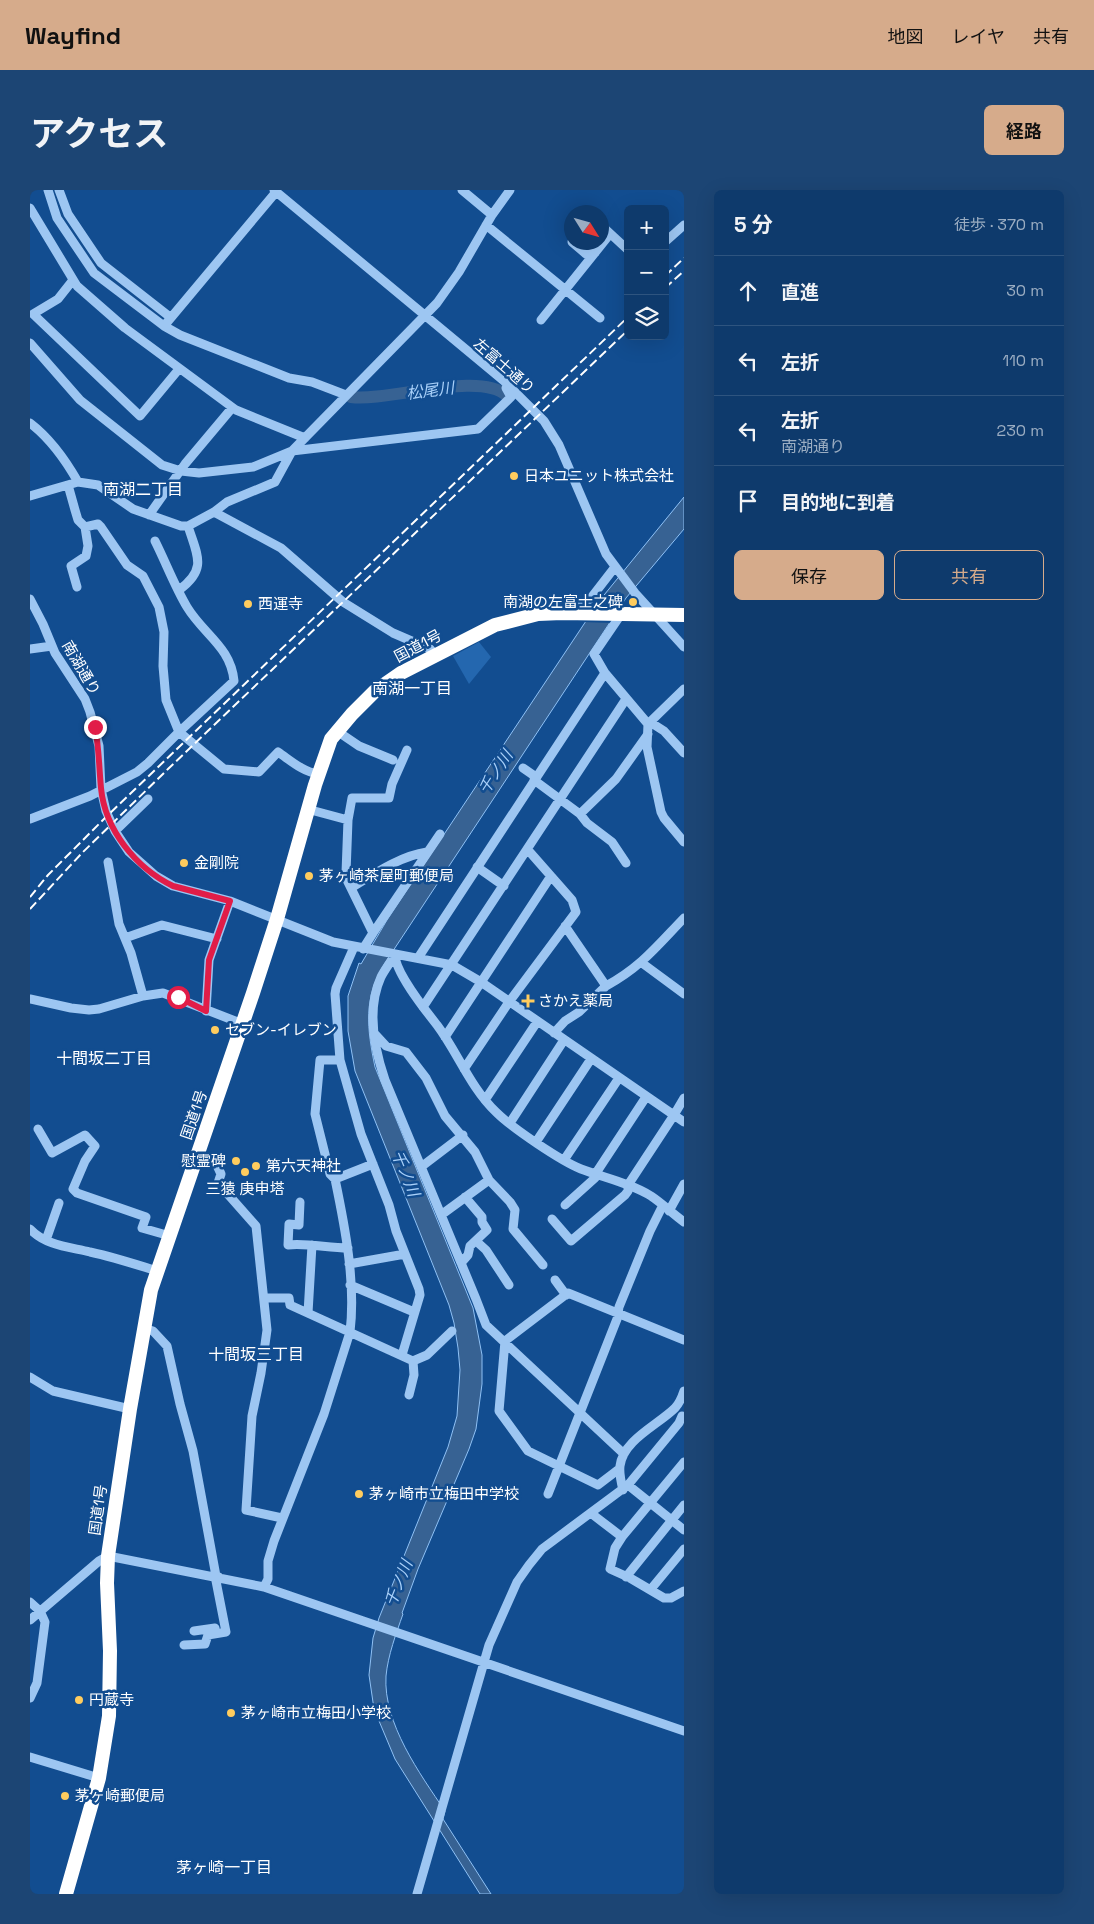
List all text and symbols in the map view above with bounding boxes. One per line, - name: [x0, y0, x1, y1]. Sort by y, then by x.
- text: Wayfind: [25, 20, 121, 51]
- text: 地図: [888, 25, 924, 48]
- text: レイヤ: [952, 25, 1005, 48]
- text: 共有: [1033, 25, 1069, 48]
- button: 経路: [984, 105, 1064, 155]
- text: アクセス: [30, 112, 168, 156]
- north arrow: [564, 205, 609, 250]
- map controls: [624, 205, 669, 340]
- button: +: [624, 205, 669, 250]
- text: 5 分: [734, 211, 773, 238]
- text: 徒歩 · 370 m: [954, 214, 1044, 235]
- button: −: [624, 250, 669, 295]
- icon: ahead: [734, 277, 762, 305]
- text: 直進: [781, 280, 819, 305]
- text: 30 m: [1006, 280, 1044, 301]
- button: layers: [624, 295, 669, 340]
- street label: 左富士通り: [470, 334, 539, 397]
- icon: left: [734, 347, 762, 375]
- text: 左折: [781, 350, 819, 375]
- text: 110 m: [1002, 350, 1044, 371]
- water label: 松尾川: [405, 377, 457, 404]
- text: 左折: [781, 408, 819, 433]
- icon: left: [734, 417, 762, 445]
- text: 230 m: [997, 420, 1044, 441]
- text: 南湖通り: [781, 436, 845, 457]
- place label: 日本ユニット株式会社: [524, 466, 674, 485]
- marker: 日本ユニット株式会社: [508, 470, 520, 482]
- district label: 南湖二丁目: [103, 479, 183, 500]
- icon: arrive: [734, 487, 762, 515]
- text: 目的地に到着: [781, 490, 895, 515]
- button: 保存: [734, 550, 884, 600]
- button: 共有: [894, 550, 1044, 600]
- place label: 南湖の左富士之碑: [503, 592, 623, 611]
- place label: 西運寺: [258, 594, 303, 613]
- marker: 南湖の左富士之碑: [627, 596, 639, 608]
- marker: 西運寺: [242, 598, 254, 610]
- street label: 国道1号: [391, 625, 445, 666]
- street label: 南湖通り: [58, 637, 105, 698]
- district label: 南湖一丁目: [372, 678, 452, 699]
- route end: [84, 716, 107, 739]
- water label: 千ノ川: [474, 745, 518, 798]
- place label: 金剛院: [194, 853, 239, 872]
- marker: 金剛院: [178, 857, 190, 869]
- place label: 茅ヶ崎茶屋町郵便局: [319, 866, 454, 885]
- marker: 茅ヶ崎茶屋町郵便局: [303, 870, 315, 882]
- route start: [167, 986, 190, 1009]
- place label: さかえ薬局: [538, 991, 613, 1010]
- marker: さかえ薬局: [522, 995, 534, 1007]
- place label: セブン-イレブン: [225, 1020, 337, 1039]
- marker: セブン-イレブン: [209, 1024, 221, 1036]
- district label: 十間坂二丁目: [56, 1048, 152, 1069]
- street label: 国道1号: [176, 1088, 211, 1142]
- water label: 千ノ川: [387, 1147, 425, 1201]
- place label: 慰霊碑: [181, 1151, 226, 1170]
- marker: 慰霊碑: [230, 1155, 242, 1167]
- place label: 第六天神社: [266, 1156, 341, 1175]
- marker: 第六天神社: [250, 1160, 262, 1172]
- marker: 三猿 庚申塔: [239, 1166, 251, 1178]
- place label: 三猿 庚申塔: [206, 1179, 284, 1198]
- district label: 十間坂三丁目: [208, 1344, 304, 1365]
- street label: 国道1号: [85, 1483, 110, 1537]
- place label: 茅ヶ崎市立梅田中学校: [369, 1484, 519, 1503]
- marker: 茅ヶ崎市立梅田中学校: [353, 1488, 365, 1500]
- water label: 千ノ川: [380, 1555, 418, 1609]
- place label: 円蔵寺: [89, 1690, 134, 1709]
- marker: 円蔵寺: [73, 1694, 85, 1706]
- place label: 茅ヶ崎市立梅田小学校: [241, 1703, 391, 1722]
- marker: 茅ヶ崎市立梅田小学校: [225, 1707, 237, 1719]
- place label: 茅ヶ崎郵便局: [75, 1786, 165, 1805]
- marker: 茅ヶ崎郵便局: [59, 1790, 71, 1802]
- district label: 茅ヶ崎一丁目: [176, 1857, 272, 1878]

